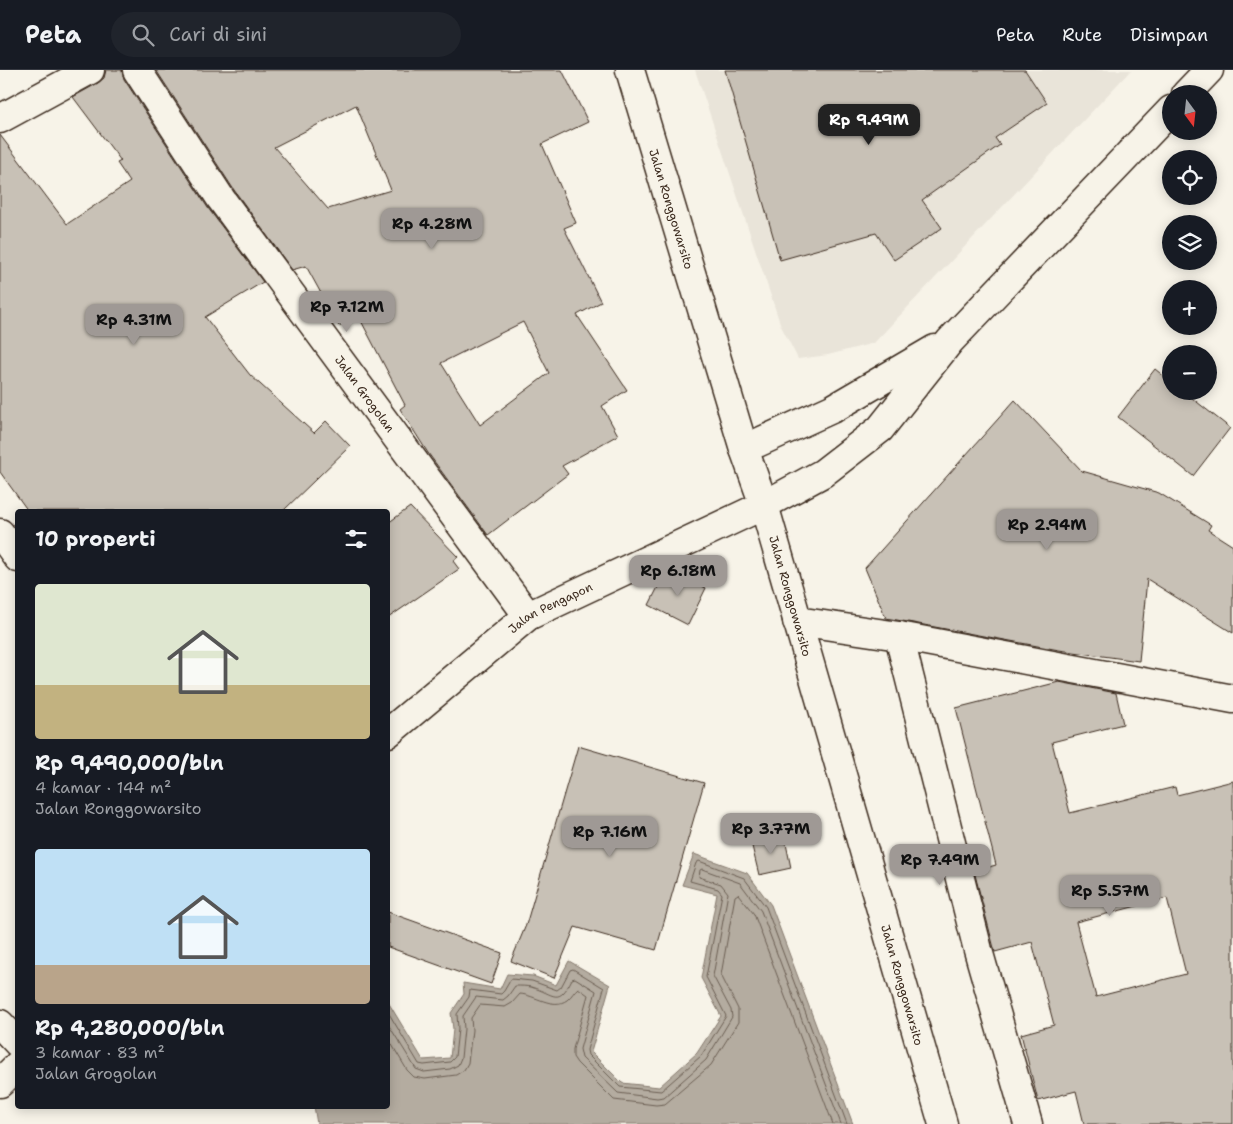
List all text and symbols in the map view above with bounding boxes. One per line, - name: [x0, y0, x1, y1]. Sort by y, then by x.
- search box: [111, 12, 461, 57]
- text: Peta: [25, 19, 81, 51]
- icon: search: [129, 21, 157, 49]
- text: Cari di sini: [169, 22, 267, 47]
- text: Peta: [996, 23, 1034, 47]
- text: Rute: [1062, 23, 1102, 47]
- text: Disimpan: [1130, 23, 1208, 47]
- north arrow: [1162, 85, 1218, 140]
- map controls: [1162, 85, 1217, 400]
- pin: Rp 9.49M: [817, 104, 921, 146]
- text: Rp 9.49M: [829, 109, 909, 130]
- street label: Jalan Ronggowarsito: [645, 147, 697, 271]
- button: locate: [1162, 150, 1217, 205]
- pin: Rp 4.28M: [380, 208, 484, 250]
- text: Rp 4.28M: [392, 213, 472, 234]
- button: layers: [1162, 215, 1217, 270]
- button: +: [1162, 280, 1217, 335]
- pin: Rp 7.12M: [295, 290, 399, 333]
- text: Rp 7.12M: [310, 296, 384, 317]
- pin: Rp 4.31M: [82, 304, 186, 346]
- text: Rp 4.31M: [96, 309, 172, 330]
- button: −: [1162, 345, 1217, 400]
- street label: Jalan Grogolan: [331, 352, 398, 435]
- pin: Rp 2.94M: [995, 508, 1099, 551]
- text: Rp 2.94M: [1007, 514, 1087, 535]
- text: 10 properti: [35, 525, 156, 553]
- icon: filters: [342, 525, 370, 553]
- street label: Jalan Ronggowarsito: [765, 534, 815, 658]
- pin: Rp 6.18M: [626, 554, 730, 597]
- text: Rp 6.18M: [640, 560, 716, 581]
- street label: Jalan Pengapon: [505, 579, 595, 637]
- icon: home: [158, 617, 248, 707]
- text: Rp 9,490,000/bln: [35, 749, 224, 777]
- text: 4 kamar · 144 m²: [35, 777, 171, 798]
- text: Jalan Ronggowarsito: [35, 798, 201, 819]
- pin: Rp 3.77M: [719, 812, 823, 855]
- pin: Rp 7.16M: [558, 816, 662, 858]
- text: Rp 3.77M: [732, 818, 810, 839]
- text: Rp 7.16M: [573, 821, 647, 842]
- pin: Rp 7.49M: [888, 844, 992, 886]
- text: Rp 7.49M: [901, 849, 979, 870]
- pin: Rp 5.57M: [1058, 874, 1162, 917]
- text: Rp 5.57M: [1071, 880, 1149, 901]
- icon: home: [158, 882, 248, 972]
- street label: Jalan Ronggowarsito: [877, 923, 927, 1047]
- text: Rp 4,280,000/bln: [35, 1014, 224, 1042]
- text: 3 kamar · 83 m²: [35, 1042, 165, 1063]
- text: Jalan Grogolan: [35, 1063, 157, 1084]

